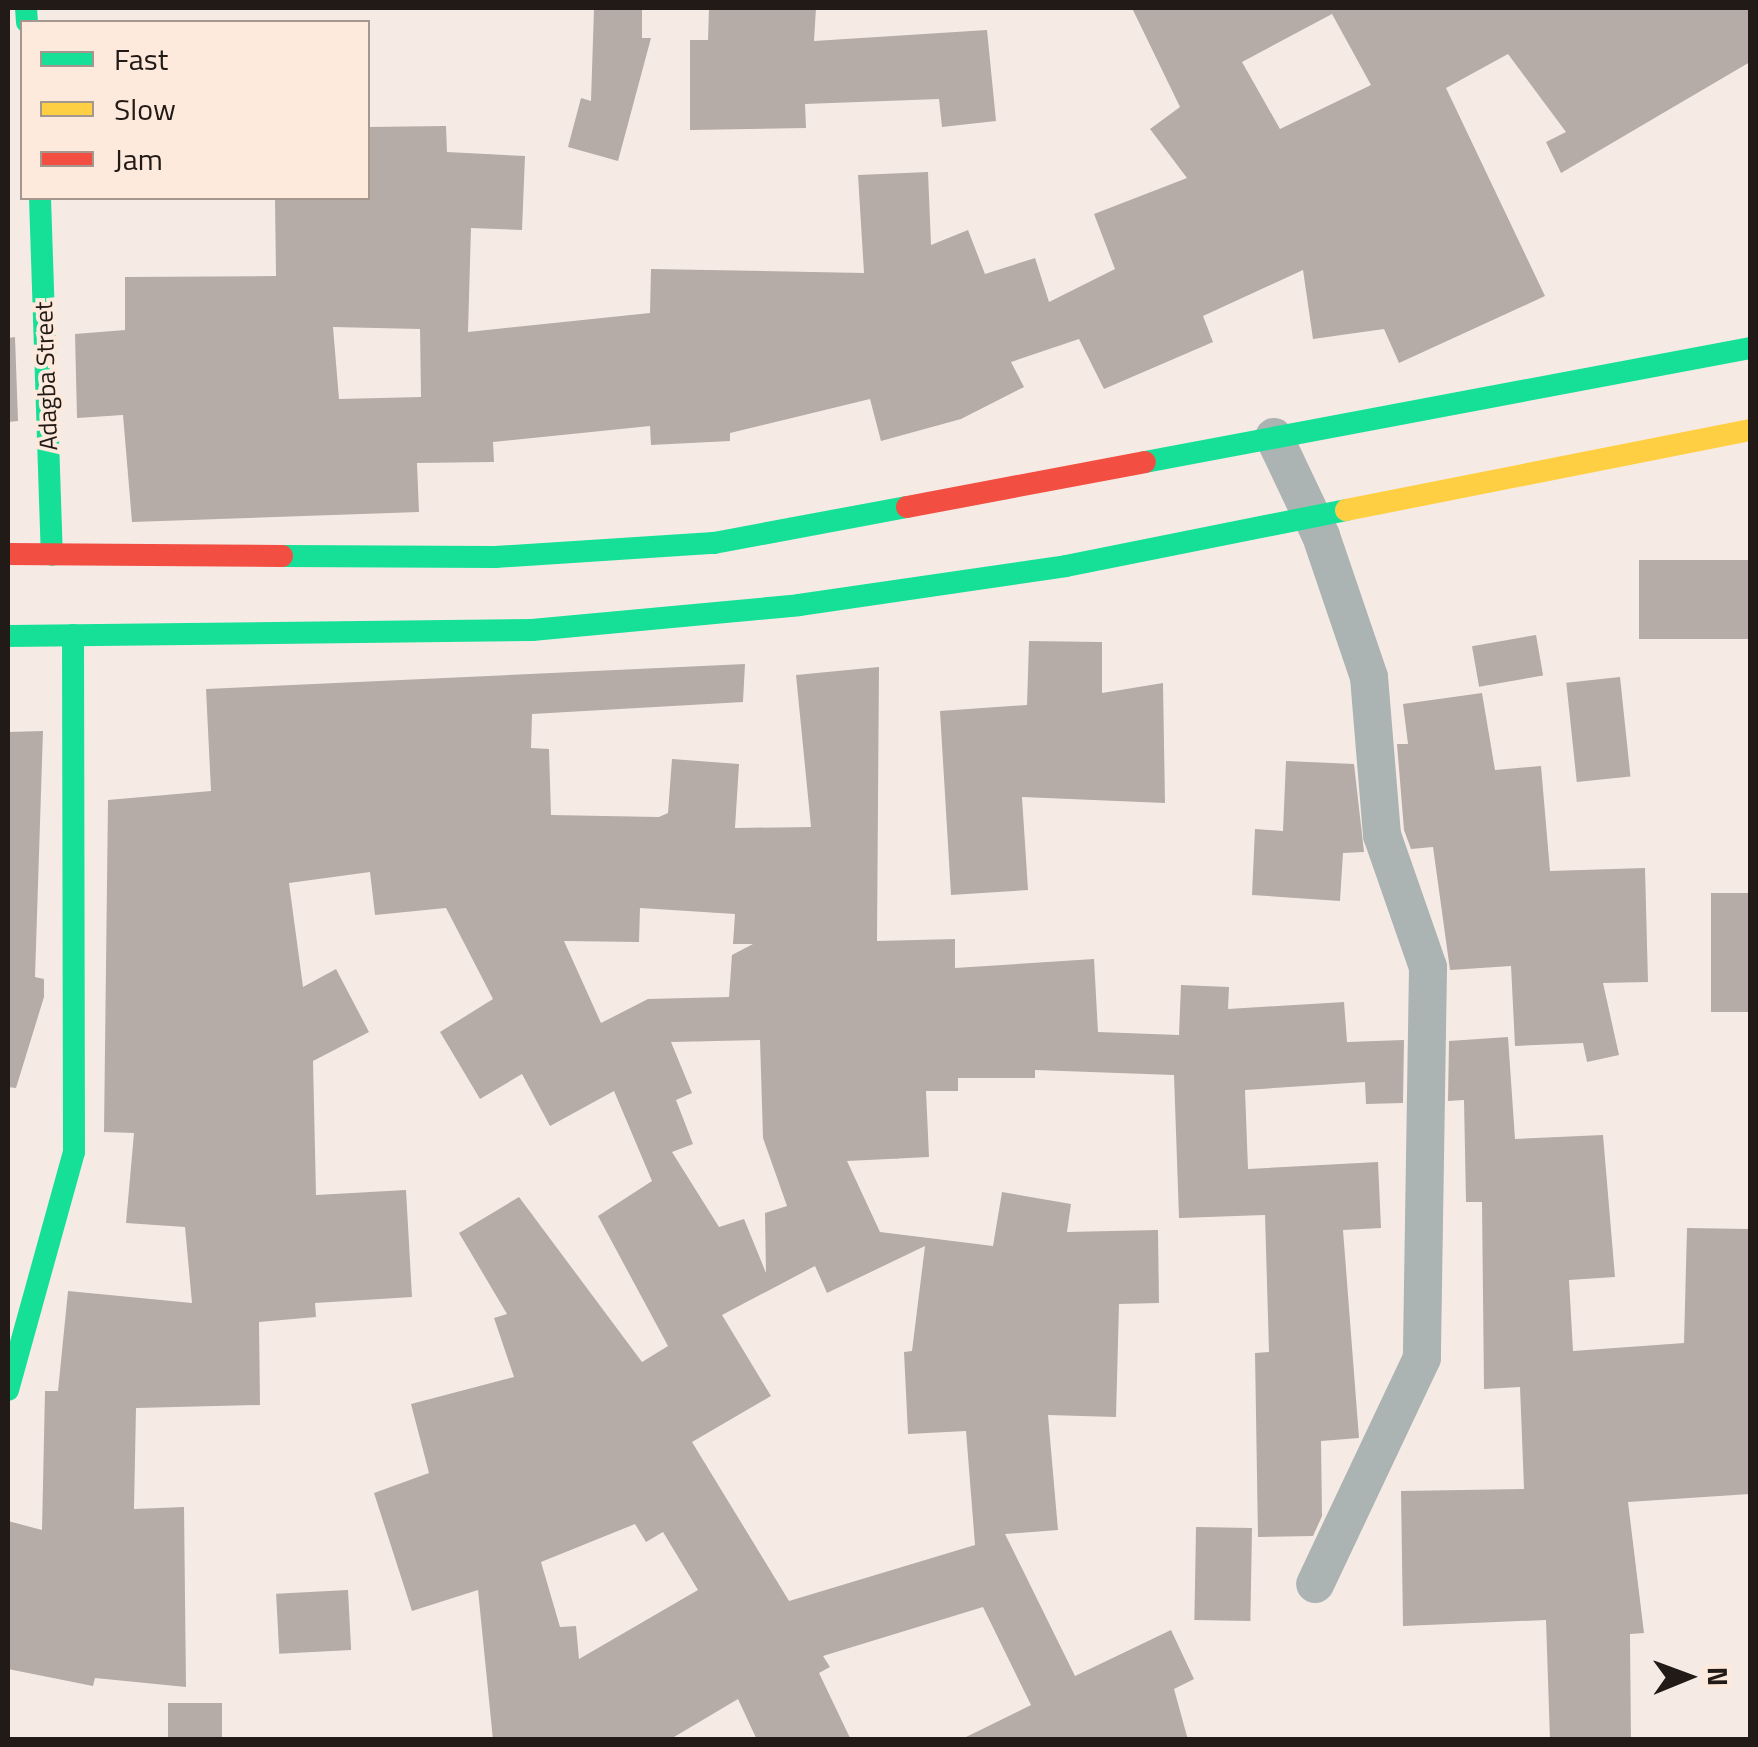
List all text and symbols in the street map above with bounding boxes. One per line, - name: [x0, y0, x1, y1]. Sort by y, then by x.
- legend: [20, 20, 370, 200]
- text: Fast: [114, 36, 168, 82]
- text: Slow: [114, 86, 176, 132]
- text: Jam: [114, 136, 163, 182]
- street label: Adagba Street: [28, 301, 64, 451]
- north arrow: [1638, 1627, 1738, 1727]
- text: N: [1697, 1666, 1740, 1687]

